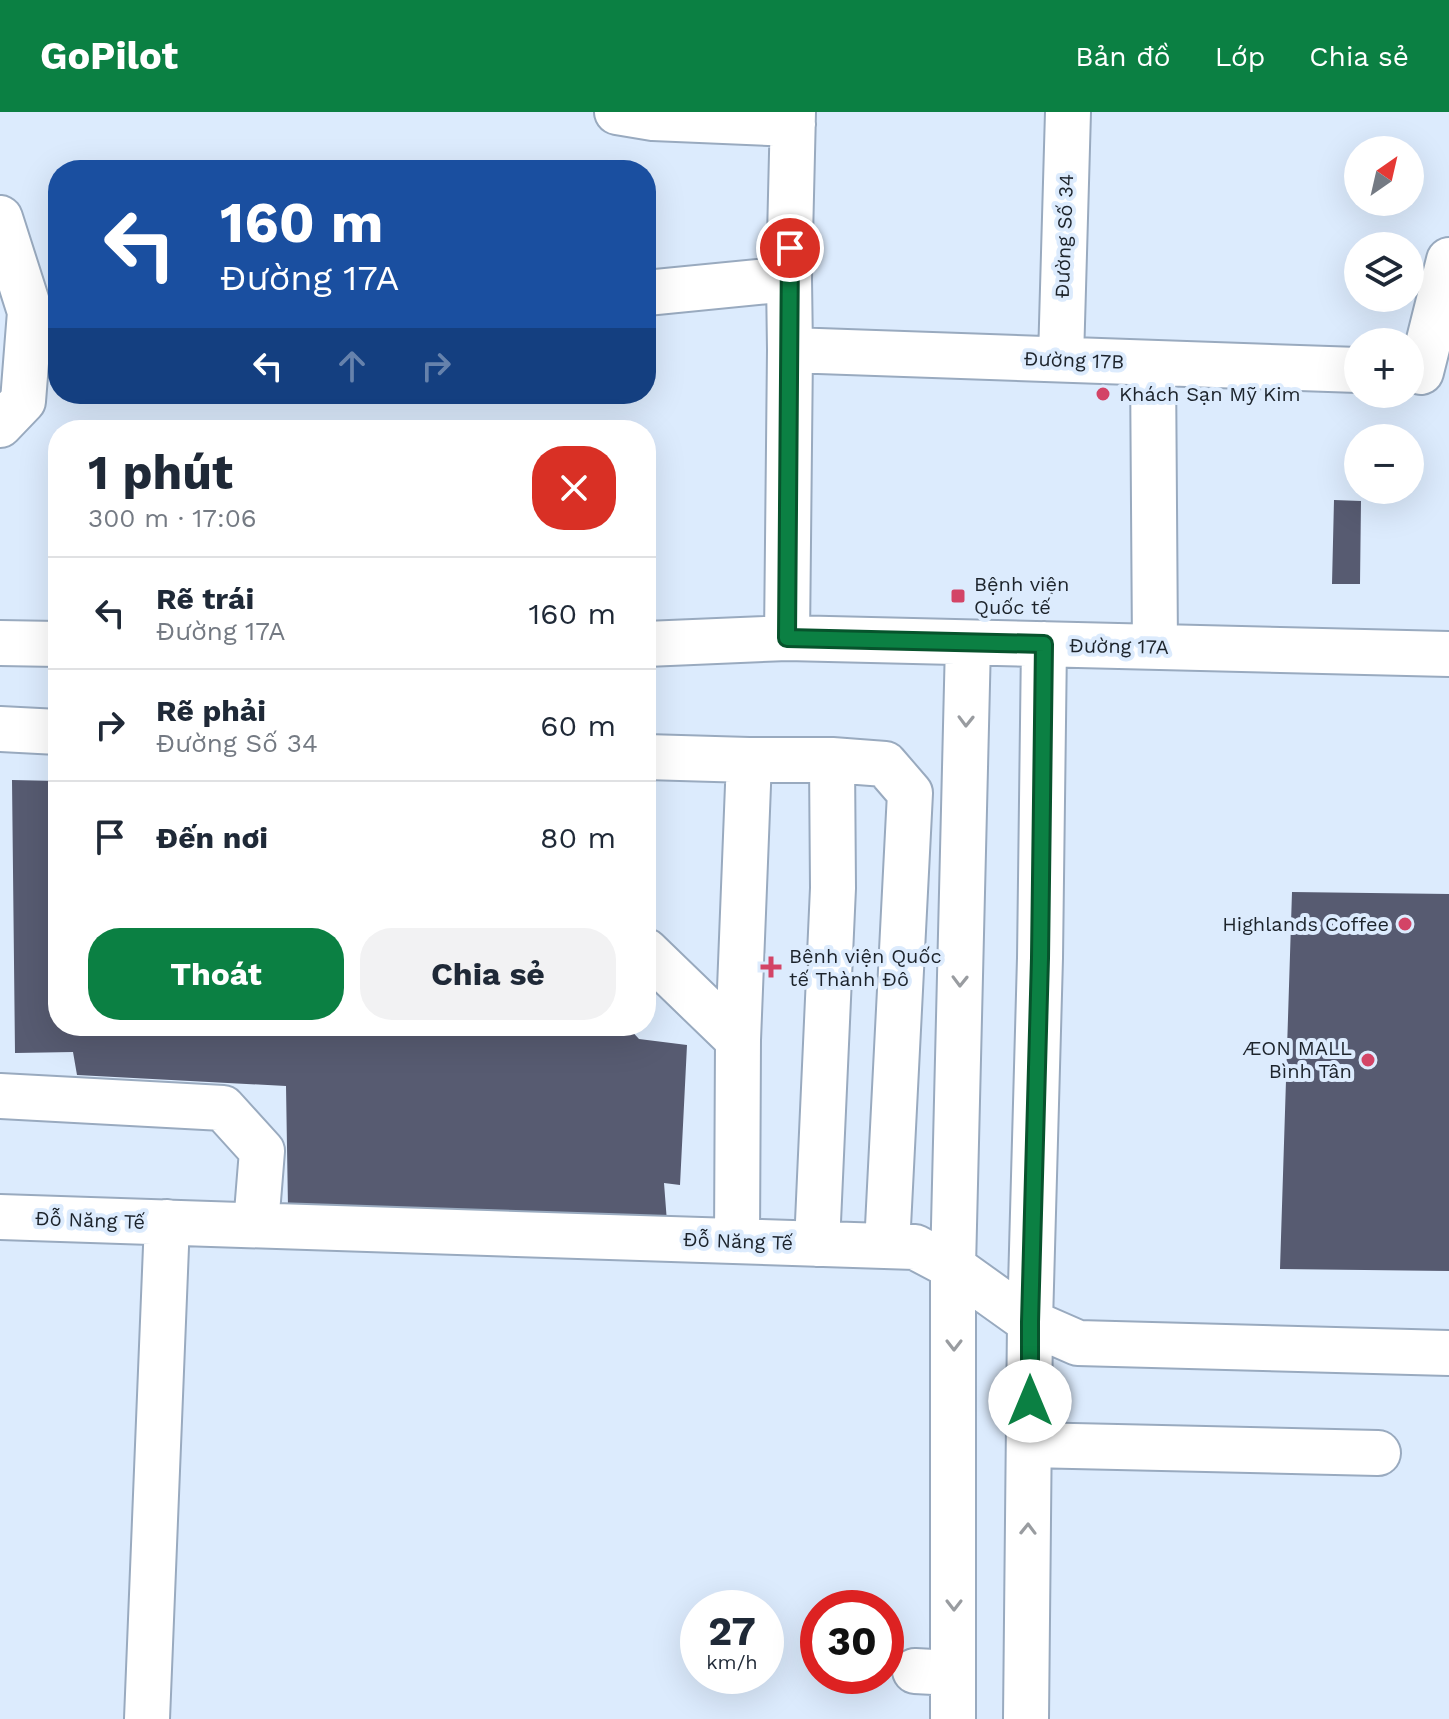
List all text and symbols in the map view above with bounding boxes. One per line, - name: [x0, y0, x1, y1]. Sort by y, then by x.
- text: GoPilot: [40, 34, 178, 78]
- text: Bản đồ: [1075, 40, 1171, 73]
- text: Lớp: [1215, 40, 1265, 73]
- text: Chia sẻ: [1309, 40, 1409, 73]
- north arrow: [1344, 136, 1424, 216]
- map controls: [1344, 136, 1424, 504]
- street label: Đường Số 34: [1050, 173, 1078, 299]
- text: 160 m: [220, 190, 383, 256]
- icon: left: [88, 192, 192, 296]
- pin: [756, 214, 824, 282]
- icon: arrive: [768, 226, 812, 270]
- button: layers: [1344, 232, 1424, 312]
- text: Đường 17A: [220, 257, 399, 299]
- button: +: [1344, 328, 1424, 408]
- icon: left: [246, 344, 290, 388]
- icon: ahead: [330, 344, 374, 388]
- icon: right: [414, 344, 458, 388]
- street label: Đường 17B: [1023, 346, 1125, 374]
- place label: Khách Sạn Mỹ Kim: [1119, 382, 1301, 406]
- marker: Khách Sạn Mỹ Kim: [1094, 385, 1112, 403]
- button: −: [1344, 424, 1424, 504]
- text: 1 phút: [88, 444, 233, 501]
- button: close: [532, 446, 616, 530]
- text: 300 m · 17:06: [88, 503, 257, 533]
- place label: Bệnh viện Quốc tế: [974, 572, 1069, 619]
- text: Rẽ trái: [156, 581, 254, 616]
- marker: Bệnh viện Quốc tế: [949, 587, 967, 605]
- icon: left: [88, 591, 132, 635]
- text: 160 m: [529, 596, 616, 631]
- text: Đường 17A: [156, 616, 286, 646]
- street label: Đường 17A: [1069, 633, 1169, 659]
- text: Rẽ phải: [156, 693, 266, 728]
- icon: right: [88, 703, 132, 747]
- text: 60 m: [540, 708, 616, 743]
- one-way arrow: [958, 715, 975, 728]
- text: Đường Số 34: [156, 728, 318, 758]
- icon: arrive: [88, 815, 132, 859]
- text: Đến nơi: [156, 820, 268, 855]
- text: 80 m: [540, 820, 616, 855]
- place label: Highlands Coffee: [1222, 912, 1389, 936]
- marker: Highlands Coffee: [1396, 915, 1414, 933]
- button: Thoát: [88, 928, 344, 1020]
- button: Chia sẻ: [360, 928, 616, 1020]
- place label: Bệnh viện Quốc tế Thành Đô: [789, 944, 942, 991]
- marker: Bệnh viện Quốc tế Thành Đô: [760, 956, 782, 978]
- one-way arrow: [951, 975, 969, 988]
- place label: ÆON MALL Bình Tân: [1243, 1036, 1352, 1083]
- marker: ÆON MALL Bình Tân: [1359, 1051, 1377, 1069]
- street label: Đỗ Năng Tế: [35, 1206, 145, 1234]
- street label: Đỗ Năng Tế: [683, 1227, 793, 1255]
- one-way arrow: [945, 1339, 962, 1352]
- position arrow: [988, 1359, 1072, 1443]
- one-way arrow: [1019, 1522, 1037, 1535]
- speed limit sign: 30: [800, 1590, 904, 1694]
- one-way arrow: [945, 1599, 963, 1612]
- text: 27: [708, 1608, 756, 1655]
- text: km/h: [706, 1650, 758, 1674]

